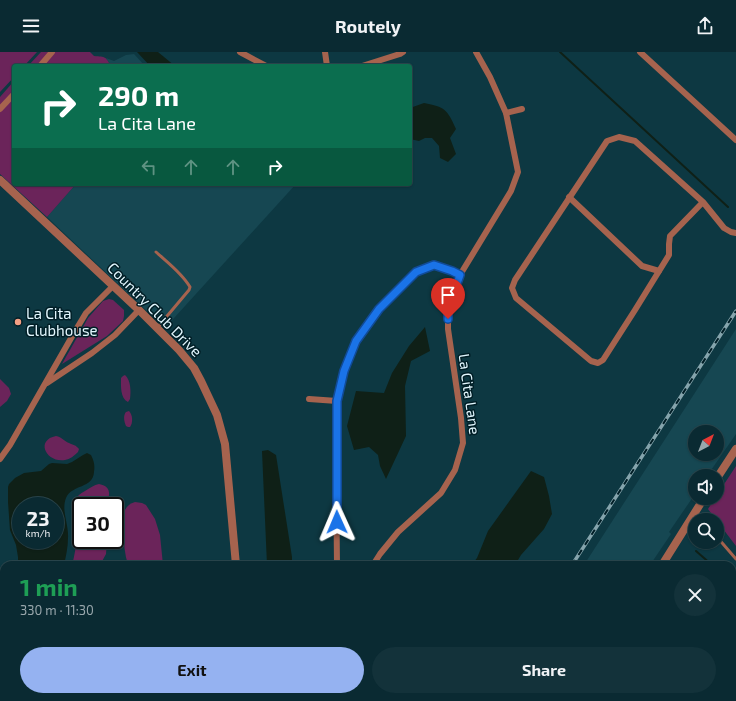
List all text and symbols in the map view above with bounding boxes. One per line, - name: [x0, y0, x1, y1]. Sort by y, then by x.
- icon: menu: [20, 15, 42, 37]
- text: Routely: [335, 15, 401, 37]
- icon: share: [694, 15, 716, 37]
- text: 290 m: [98, 78, 179, 112]
- icon: right: [32, 80, 84, 132]
- text: La Cita Lane: [98, 112, 196, 134]
- icon: left: [138, 156, 160, 178]
- icon: ahead: [180, 156, 202, 178]
- icon: ahead: [222, 156, 244, 178]
- icon: right: [264, 156, 286, 178]
- street label: Country Club Drive: [104, 258, 206, 360]
- pin: [431, 278, 465, 319]
- icon: arrive: [437, 284, 459, 306]
- place label: La Cita Clubhouse: [26, 304, 98, 339]
- marker: La Cita Clubhouse: [13, 317, 23, 327]
- street label: La Cita Lane: [455, 352, 485, 436]
- north arrow: [688, 425, 724, 461]
- map controls: [688, 425, 724, 549]
- button: sound: [688, 469, 724, 505]
- speed limit sign: 30: [72, 497, 124, 549]
- position arrow: [316, 501, 358, 543]
- text: 23: [27, 506, 49, 530]
- button: search: [688, 513, 724, 549]
- text: km/h: [26, 527, 50, 539]
- text: 1 min: [20, 572, 78, 601]
- button: close: [674, 574, 716, 616]
- text: 330 m · 11:30: [20, 602, 94, 618]
- button: Exit: [20, 647, 364, 693]
- button: Share: [372, 647, 716, 693]

